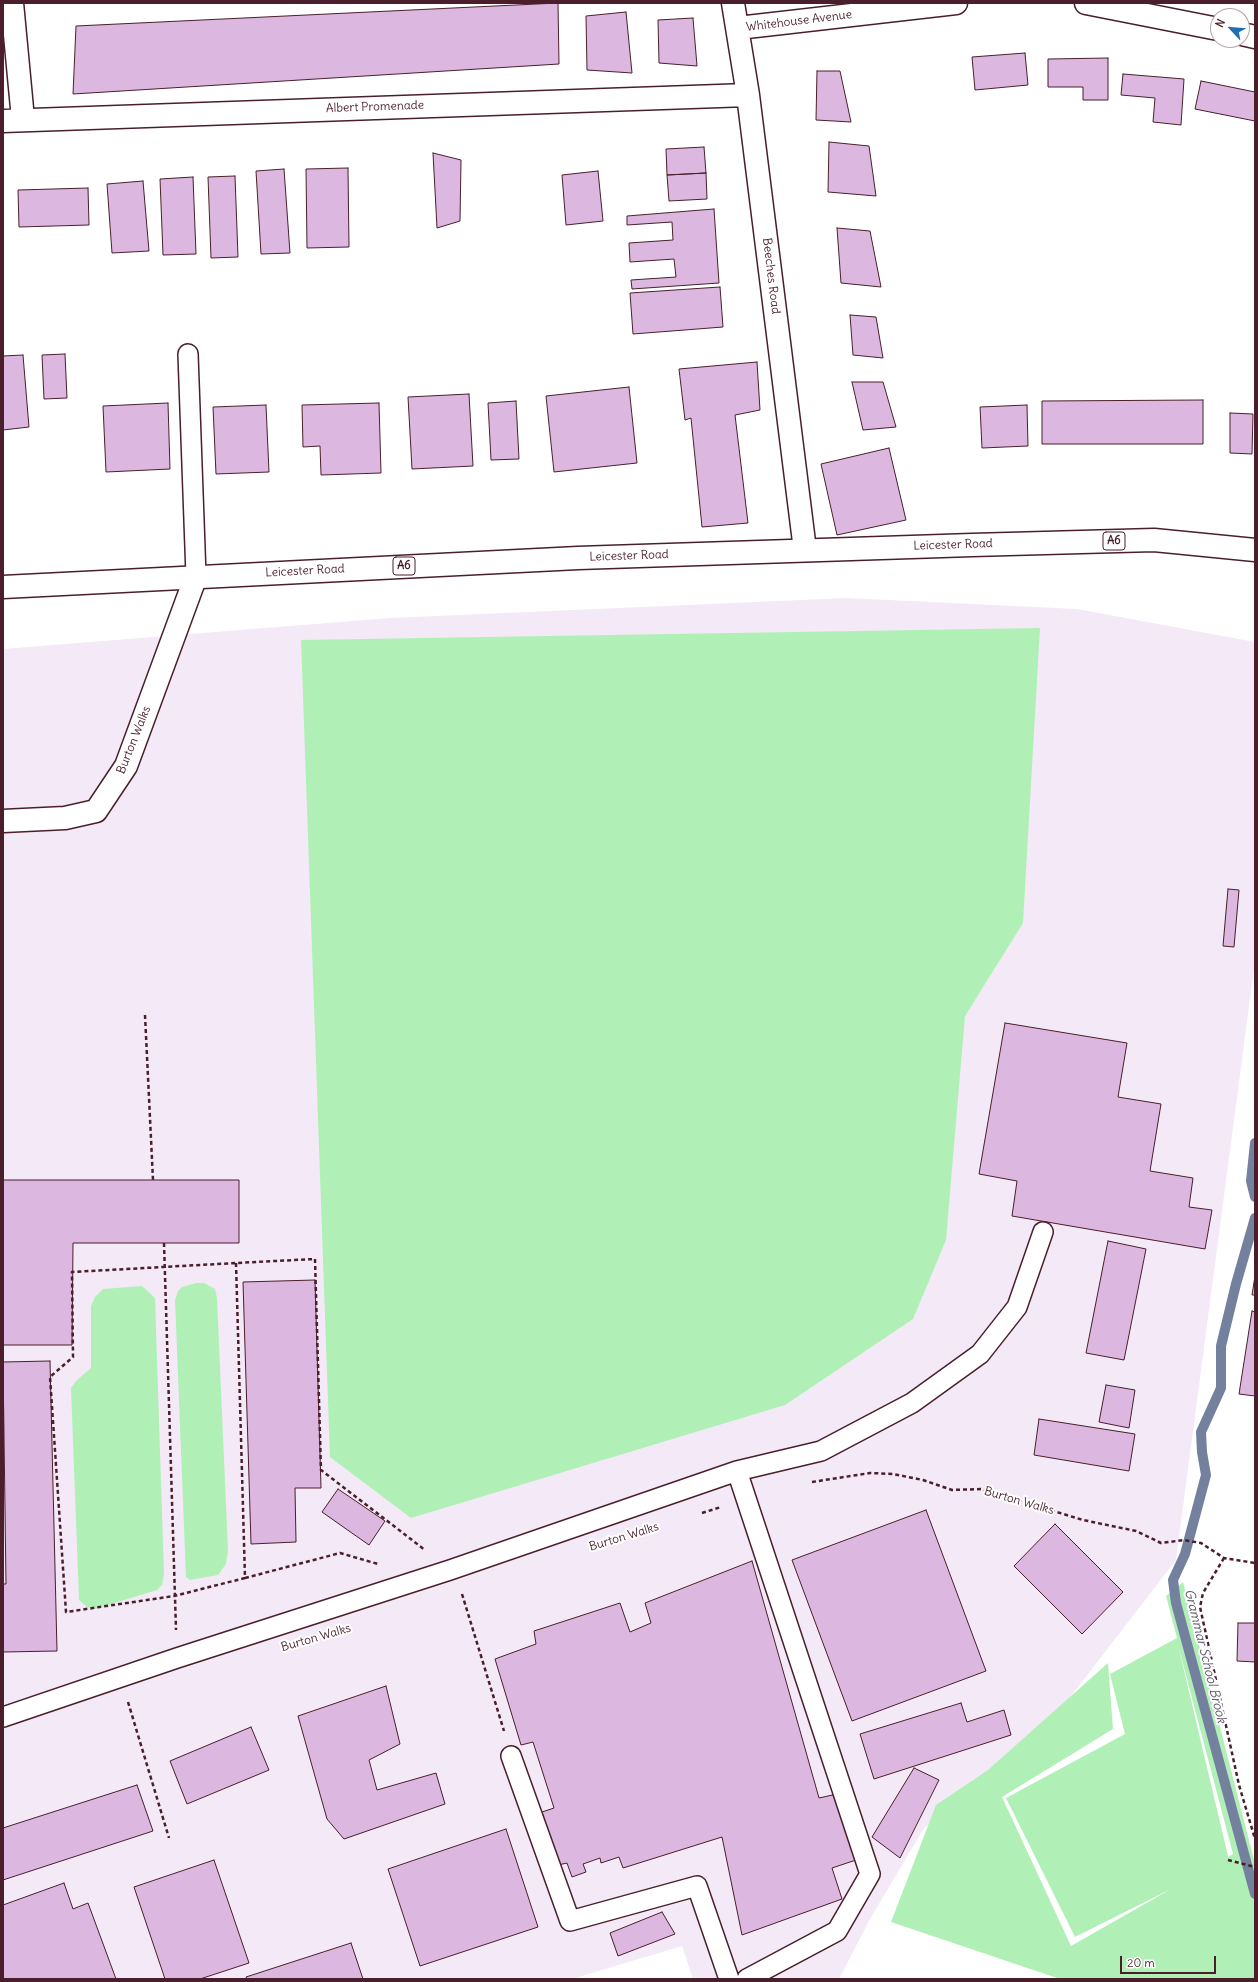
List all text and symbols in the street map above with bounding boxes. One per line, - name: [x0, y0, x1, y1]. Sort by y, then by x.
- street label: Whitehouse Avenue: [745, 7, 853, 35]
- north arrow: [1210, 8, 1250, 48]
- text: N: [1212, 17, 1228, 30]
- street label: Albert Promenade: [326, 98, 424, 116]
- street label: Beeches Road: [759, 237, 783, 315]
- road number: A6: [1103, 532, 1125, 550]
- street label: Leicester Road: [913, 536, 993, 554]
- street label: Leicester Road: [589, 547, 669, 565]
- road number: A6: [393, 557, 415, 575]
- street label: Leicester Road: [265, 562, 345, 580]
- street label: Burton Walks: [114, 704, 154, 776]
- street label: Burton Walks: [982, 1484, 1056, 1518]
- street label: Burton Walks: [587, 1520, 661, 1554]
- water label: Grammar School Brook: [1181, 1587, 1229, 1725]
- street label: Burton Walks: [279, 1621, 353, 1655]
- scale bar: [1122, 1948, 1218, 1974]
- text: 20 m: [1127, 1955, 1155, 1970]

